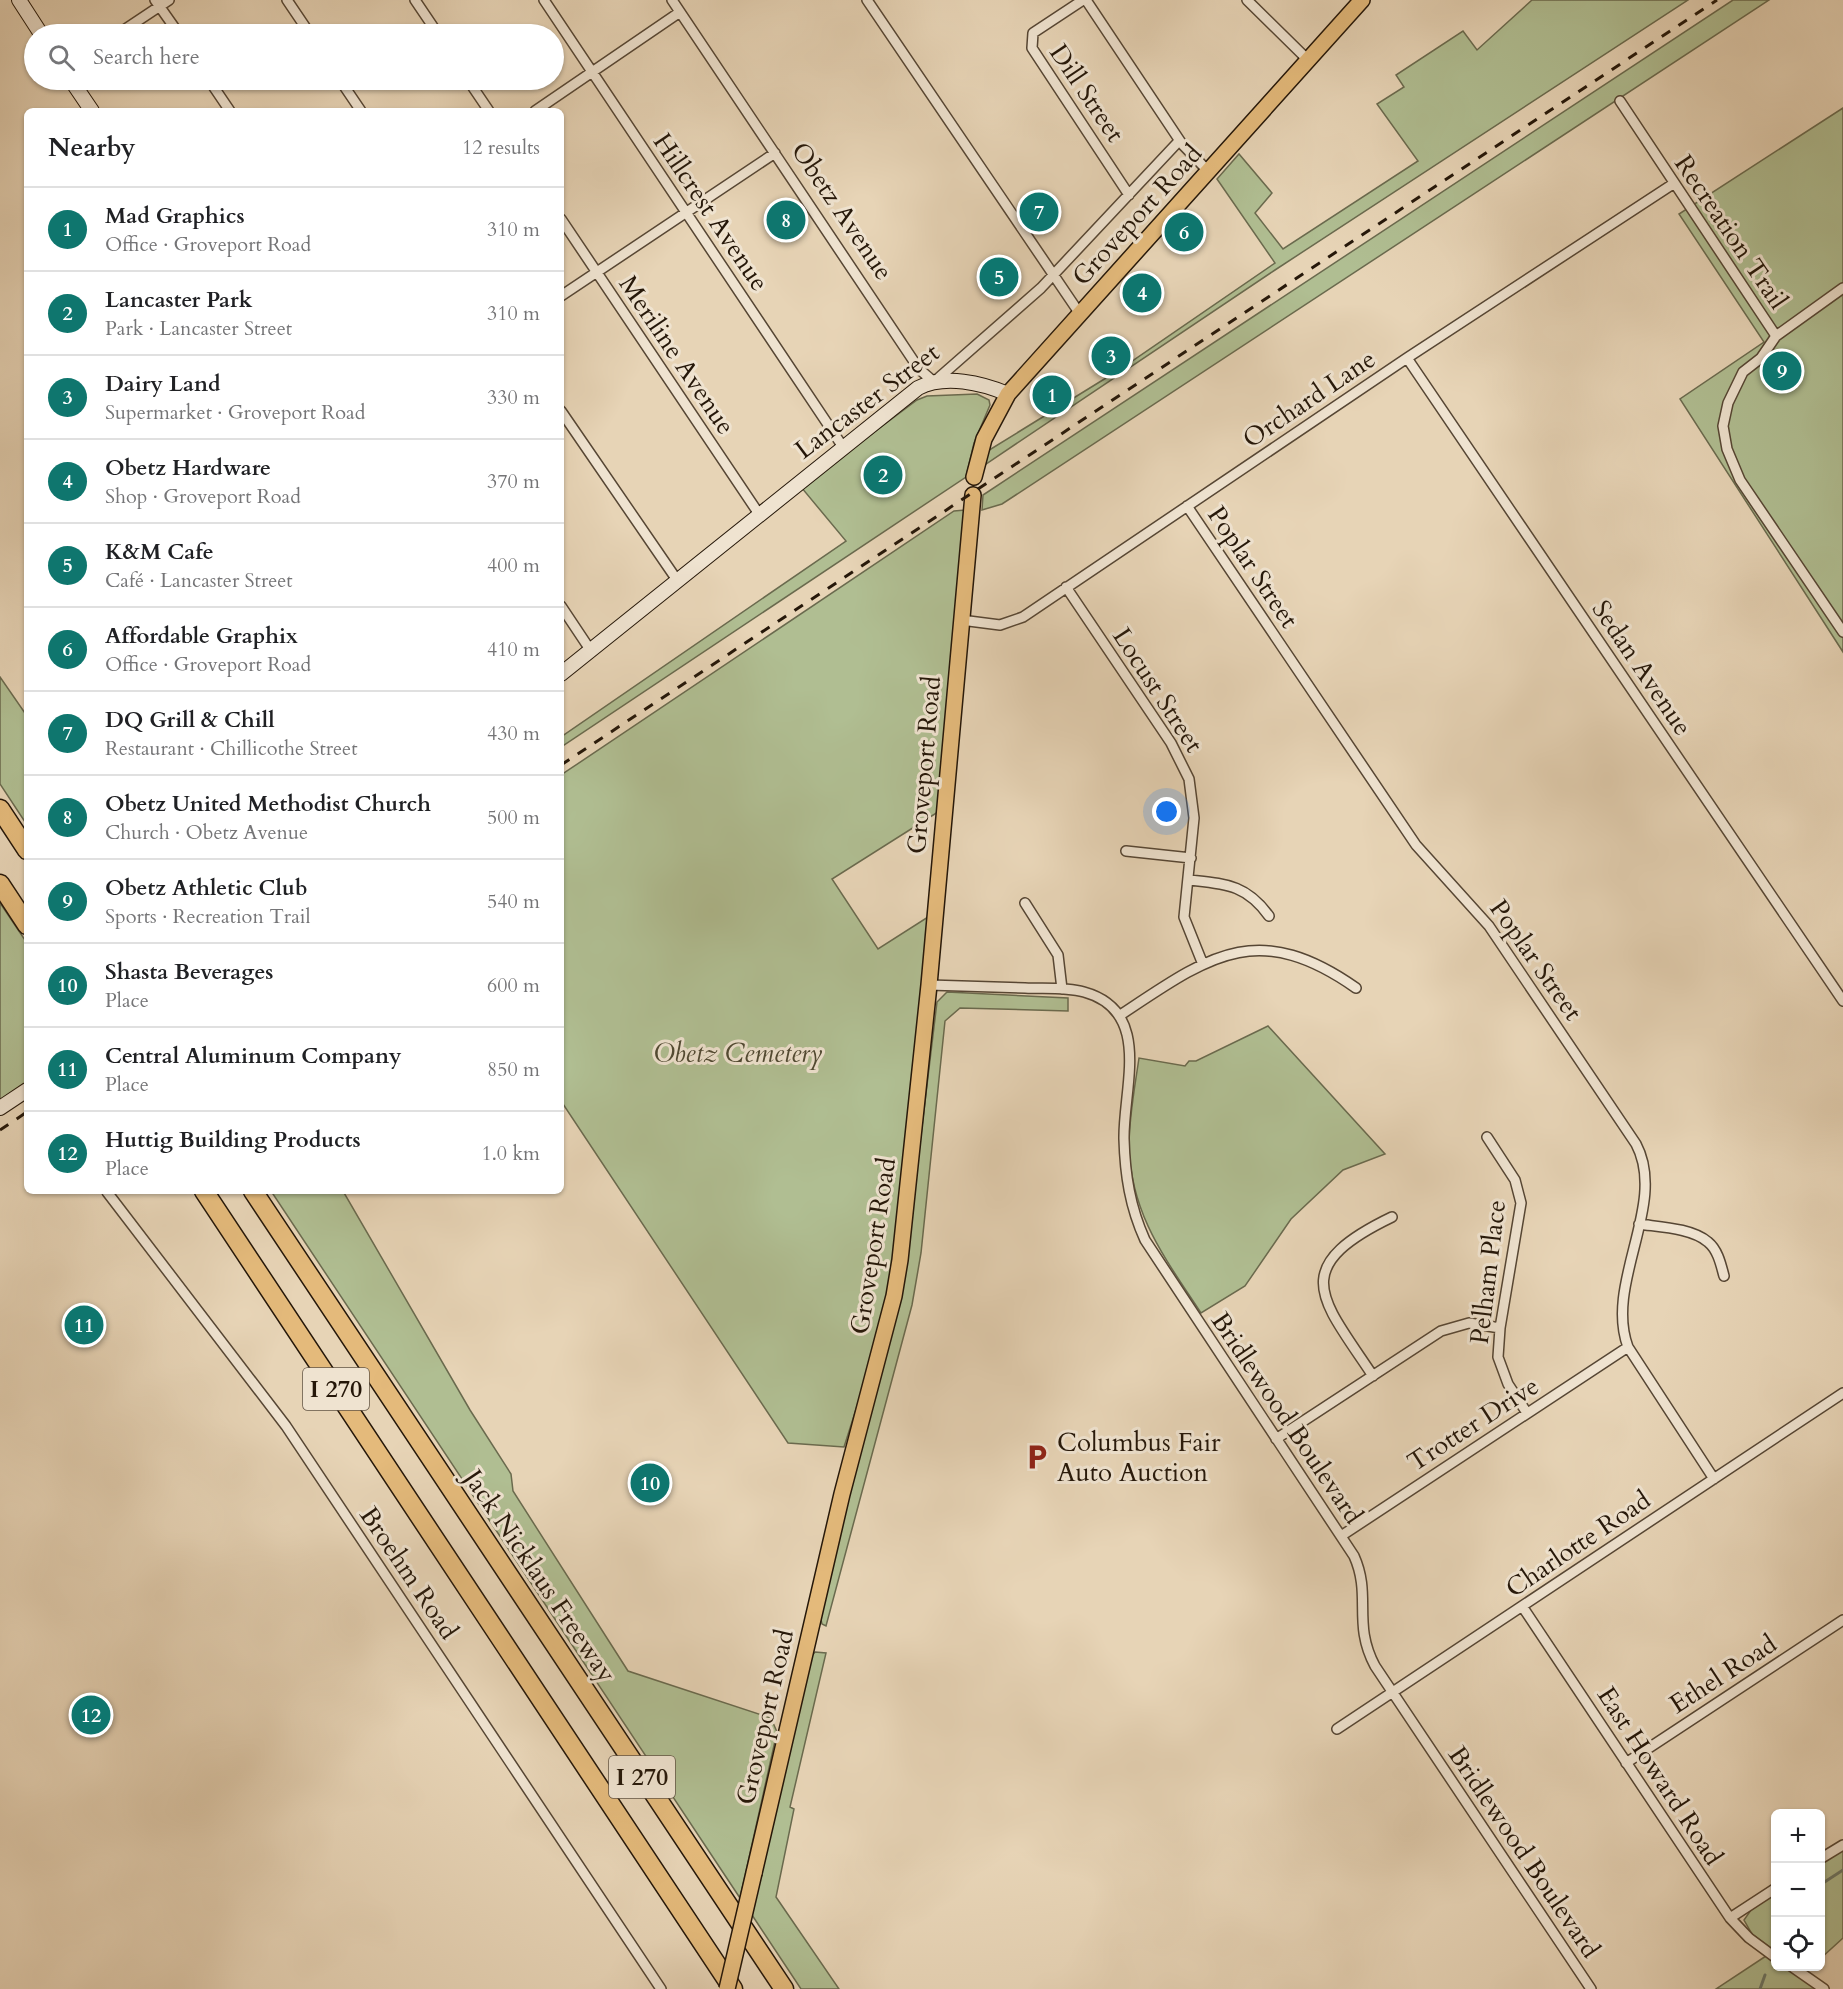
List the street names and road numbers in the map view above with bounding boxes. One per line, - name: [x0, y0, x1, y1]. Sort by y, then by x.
- street label: Dill Street: [1041, 37, 1133, 149]
- street label: Hillcrest Avenue: [645, 126, 777, 298]
- street label: Obetz Avenue: [783, 135, 901, 287]
- street label: Groveport Road: [1064, 137, 1210, 293]
- street label: Recreation Trail: [1666, 148, 1796, 316]
- street label: Meriline Avenue: [611, 269, 743, 441]
- street label: Lancaster Street: [788, 335, 946, 467]
- street label: Orchard Lane: [1236, 342, 1382, 456]
- street label: Poplar Street: [1199, 499, 1307, 635]
- street label: Sedan Avenue: [1584, 594, 1700, 742]
- street label: Locust Street: [1105, 621, 1211, 759]
- street label: Groveport Road: [899, 674, 949, 856]
- street label: Poplar Street: [1481, 893, 1591, 1027]
- street label: Groveport Road: [842, 1155, 904, 1337]
- street label: Pelham Place: [1462, 1198, 1514, 1346]
- street label: Bridlewood Boulevard: [1203, 1305, 1371, 1531]
- road number: I 270: [303, 1368, 369, 1410]
- street label: Trotter Drive: [1400, 1368, 1546, 1480]
- street label: Jack Nicklaus Freeway: [453, 1459, 624, 1689]
- street label: Charlotte Road: [1499, 1482, 1658, 1605]
- street label: Broehm Road: [352, 1500, 466, 1647]
- street label: Groveport Road: [728, 1626, 802, 1808]
- street label: Ethel Road: [1663, 1626, 1783, 1722]
- street label: East Howard Road: [1589, 1680, 1731, 1872]
- street label: Bridlewood Boulevard: [1440, 1739, 1608, 1965]
- road number: I 270: [609, 1756, 675, 1798]

